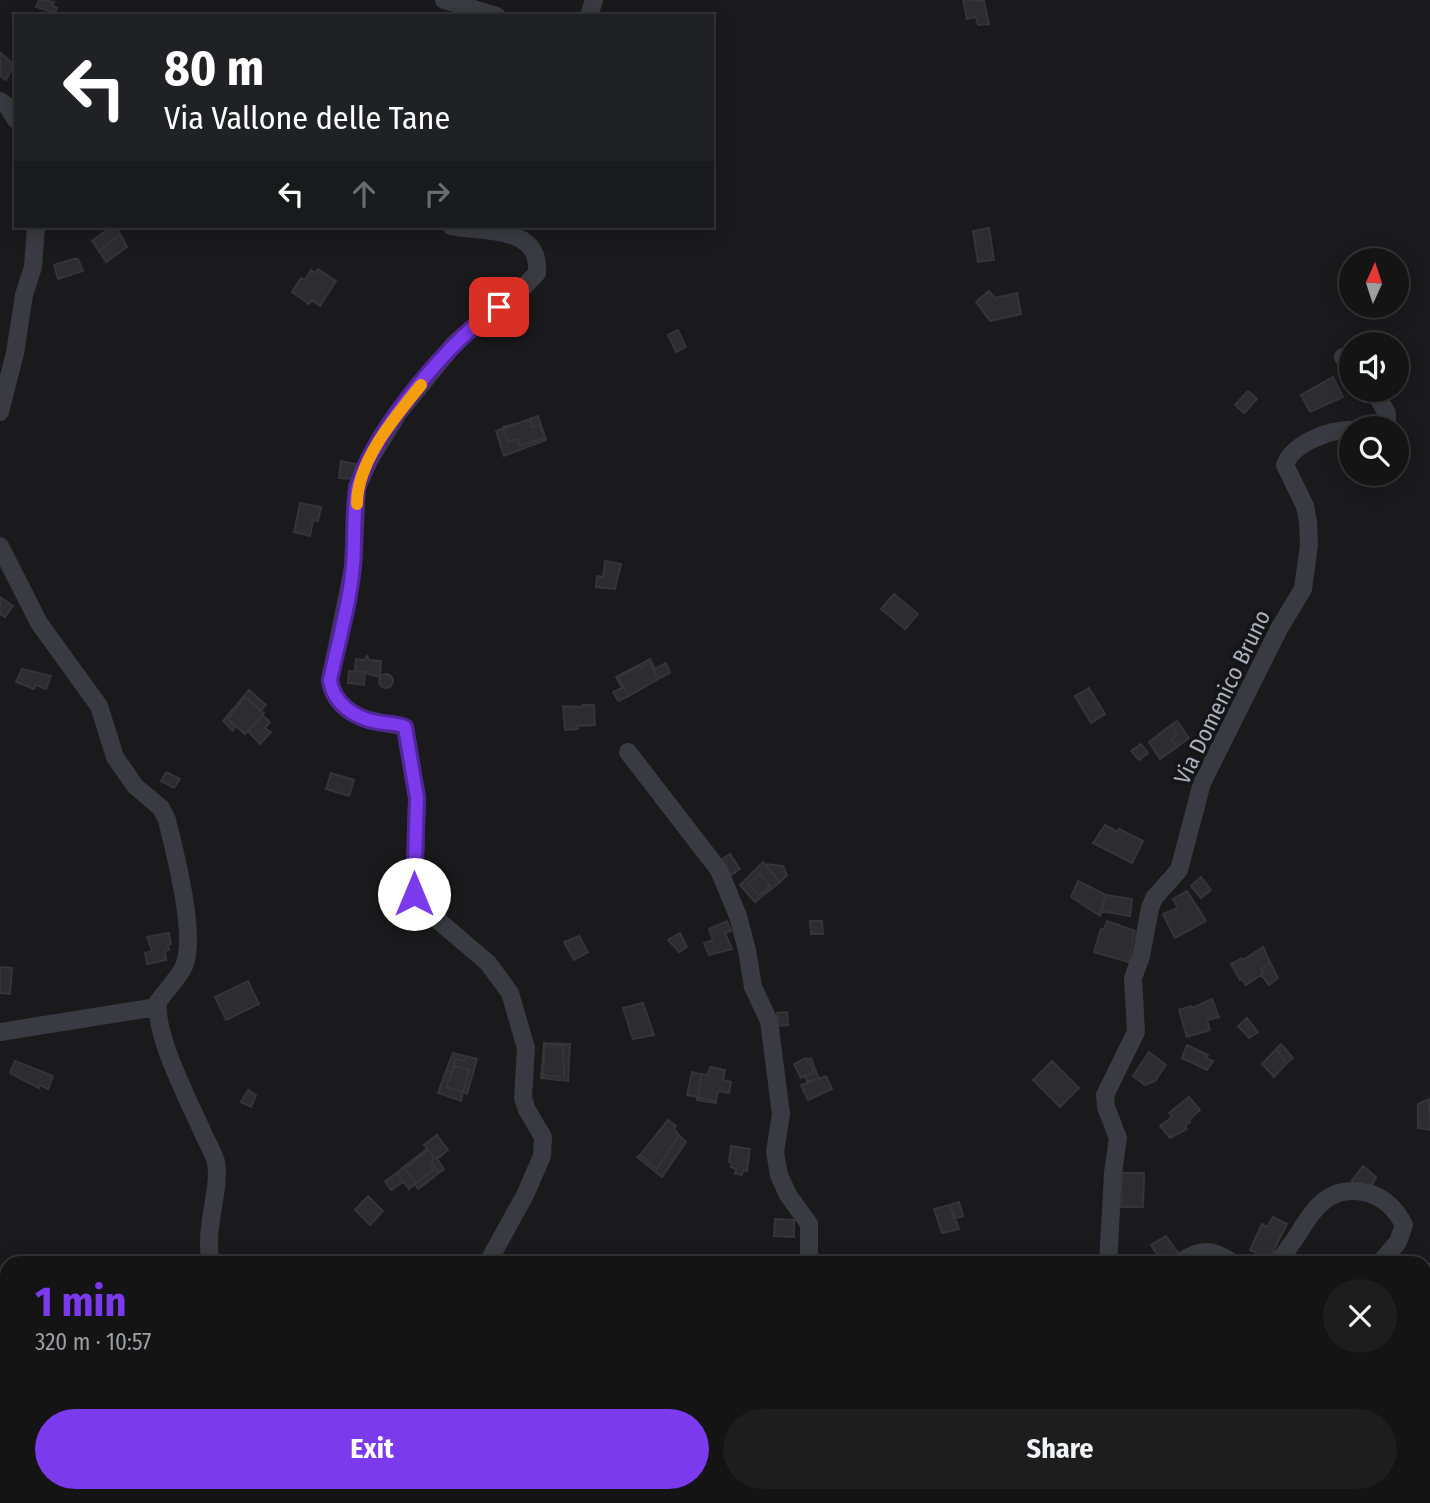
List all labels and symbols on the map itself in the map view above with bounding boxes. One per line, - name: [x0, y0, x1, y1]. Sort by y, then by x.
- north arrow: [1339, 248, 1409, 318]
- pin: [469, 277, 529, 337]
- street label: Via Domenico Bruno: [1168, 605, 1276, 789]
- position arrow: [377, 857, 451, 931]

